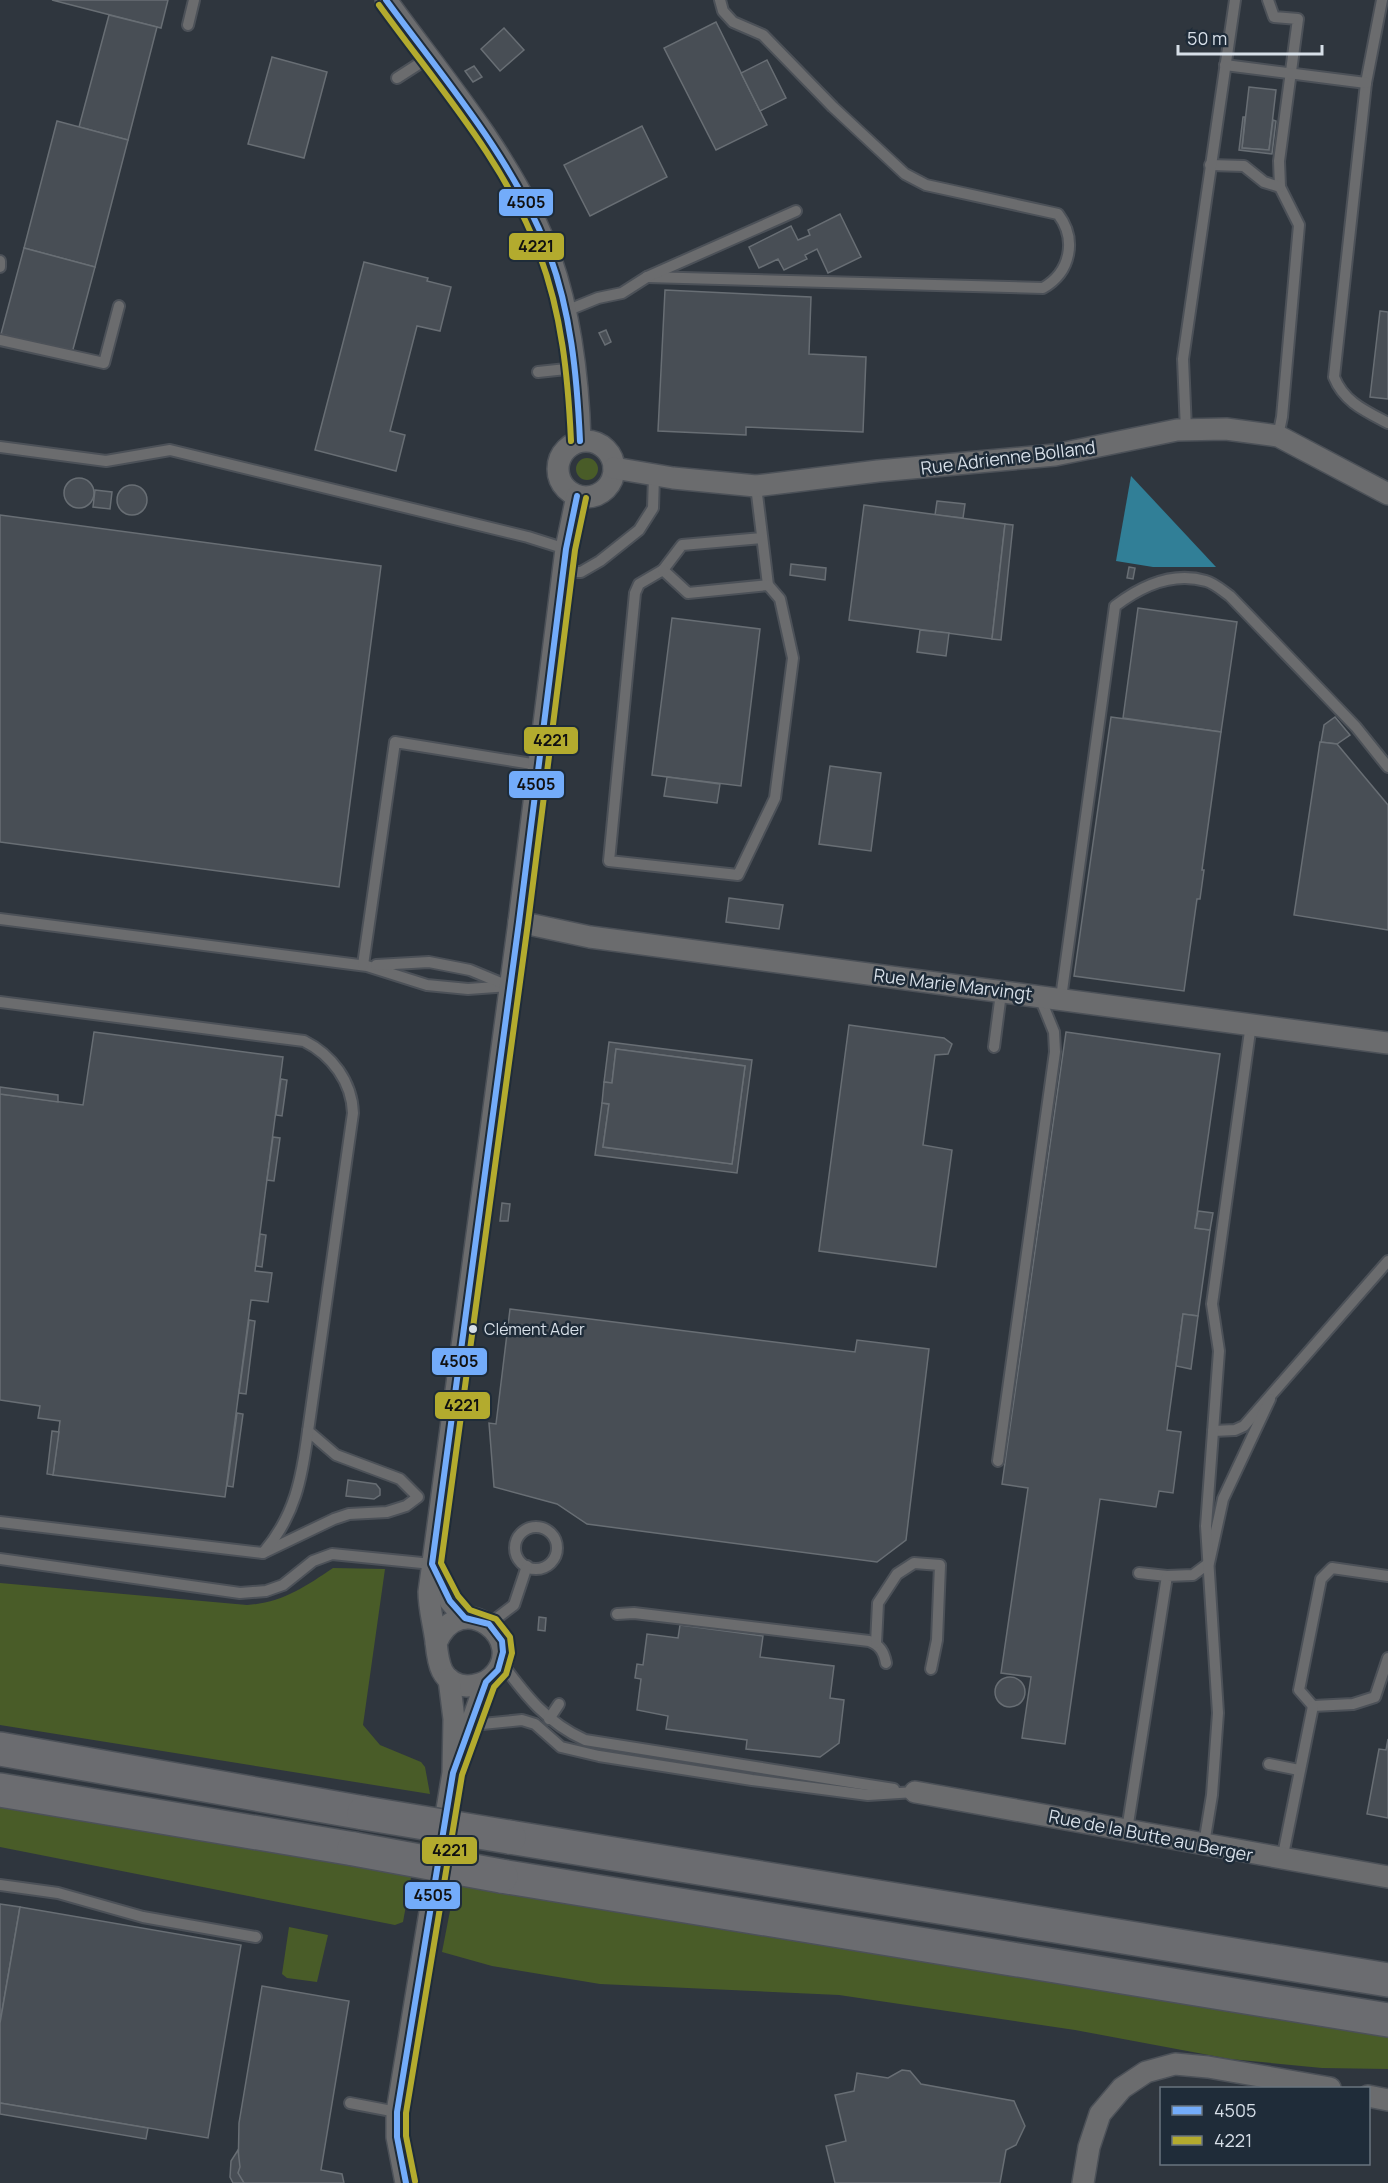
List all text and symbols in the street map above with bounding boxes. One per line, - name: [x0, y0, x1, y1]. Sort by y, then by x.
- scale bar: [1178, 18, 1322, 56]
- text: 50 m: [1187, 26, 1227, 50]
- line badge: 4505: [498, 188, 554, 217]
- text: 4505: [506, 191, 546, 213]
- line badge: 4221: [508, 232, 565, 261]
- text: 4221: [518, 235, 554, 257]
- street label: Rue Adrienne Bolland: [919, 434, 1097, 480]
- line badge: 4221: [523, 726, 579, 755]
- text: 4221: [533, 729, 569, 751]
- line badge: 4505: [508, 770, 565, 799]
- text: 4505: [516, 773, 556, 795]
- street label: Rue Marie Marvingt: [872, 962, 1034, 1006]
- place label: Clément Ader: [484, 1318, 585, 1340]
- marker: Clément Ader: [467, 1323, 479, 1335]
- line badge: 4505: [431, 1347, 488, 1376]
- text: 4505: [439, 1350, 479, 1372]
- line badge: 4221: [434, 1391, 491, 1420]
- text: 4221: [444, 1394, 480, 1416]
- street label: Rue de la Butte au Berger: [1047, 1803, 1256, 1867]
- line badge: 4221: [421, 1836, 478, 1865]
- text: 4221: [432, 1839, 468, 1861]
- line badge: 4505: [404, 1881, 461, 1910]
- text: 4505: [413, 1884, 453, 1906]
- legend: [1160, 2087, 1370, 2165]
- text: 4505: [1214, 2098, 1256, 2122]
- text: 4221: [1214, 2128, 1252, 2152]

